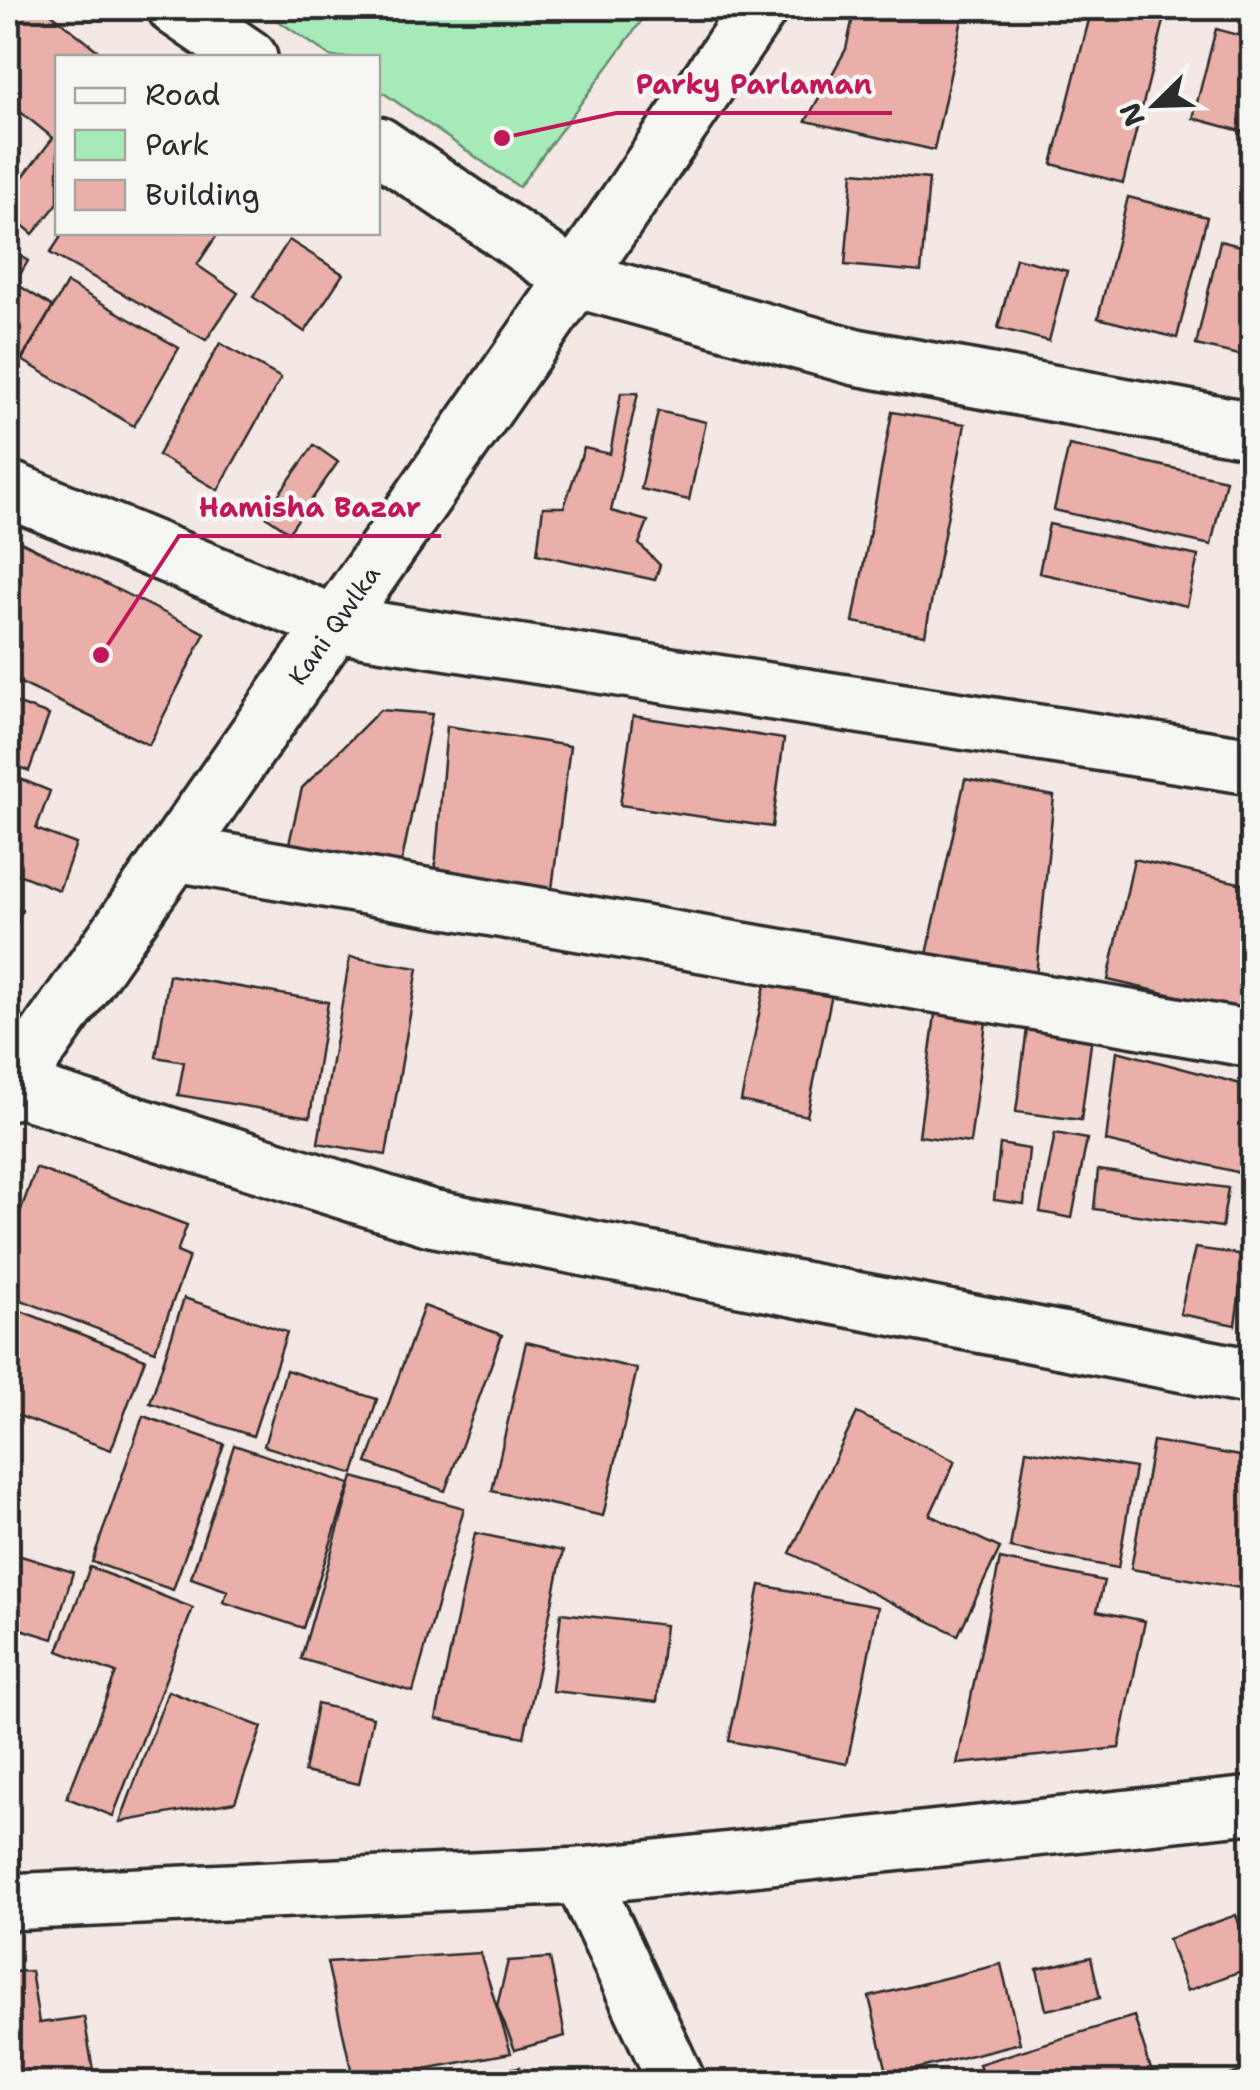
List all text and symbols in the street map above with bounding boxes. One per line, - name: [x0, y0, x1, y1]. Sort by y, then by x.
- legend: [55, 55, 380, 235]
- callout: Parky Parlaman: [616, 55, 892, 113]
- north arrow: [1105, 55, 1205, 155]
- text: Parky Parlaman: [636, 65, 872, 103]
- text: Road: [145, 74, 220, 115]
- text: N: [1110, 97, 1154, 132]
- text: Park: [145, 124, 209, 165]
- text: Building: [145, 174, 260, 215]
- callout: Hamisha Bazar: [179, 478, 441, 536]
- text: Hamisha Bazar: [199, 488, 421, 526]
- street label: Kani Qwlka: [280, 558, 388, 692]

